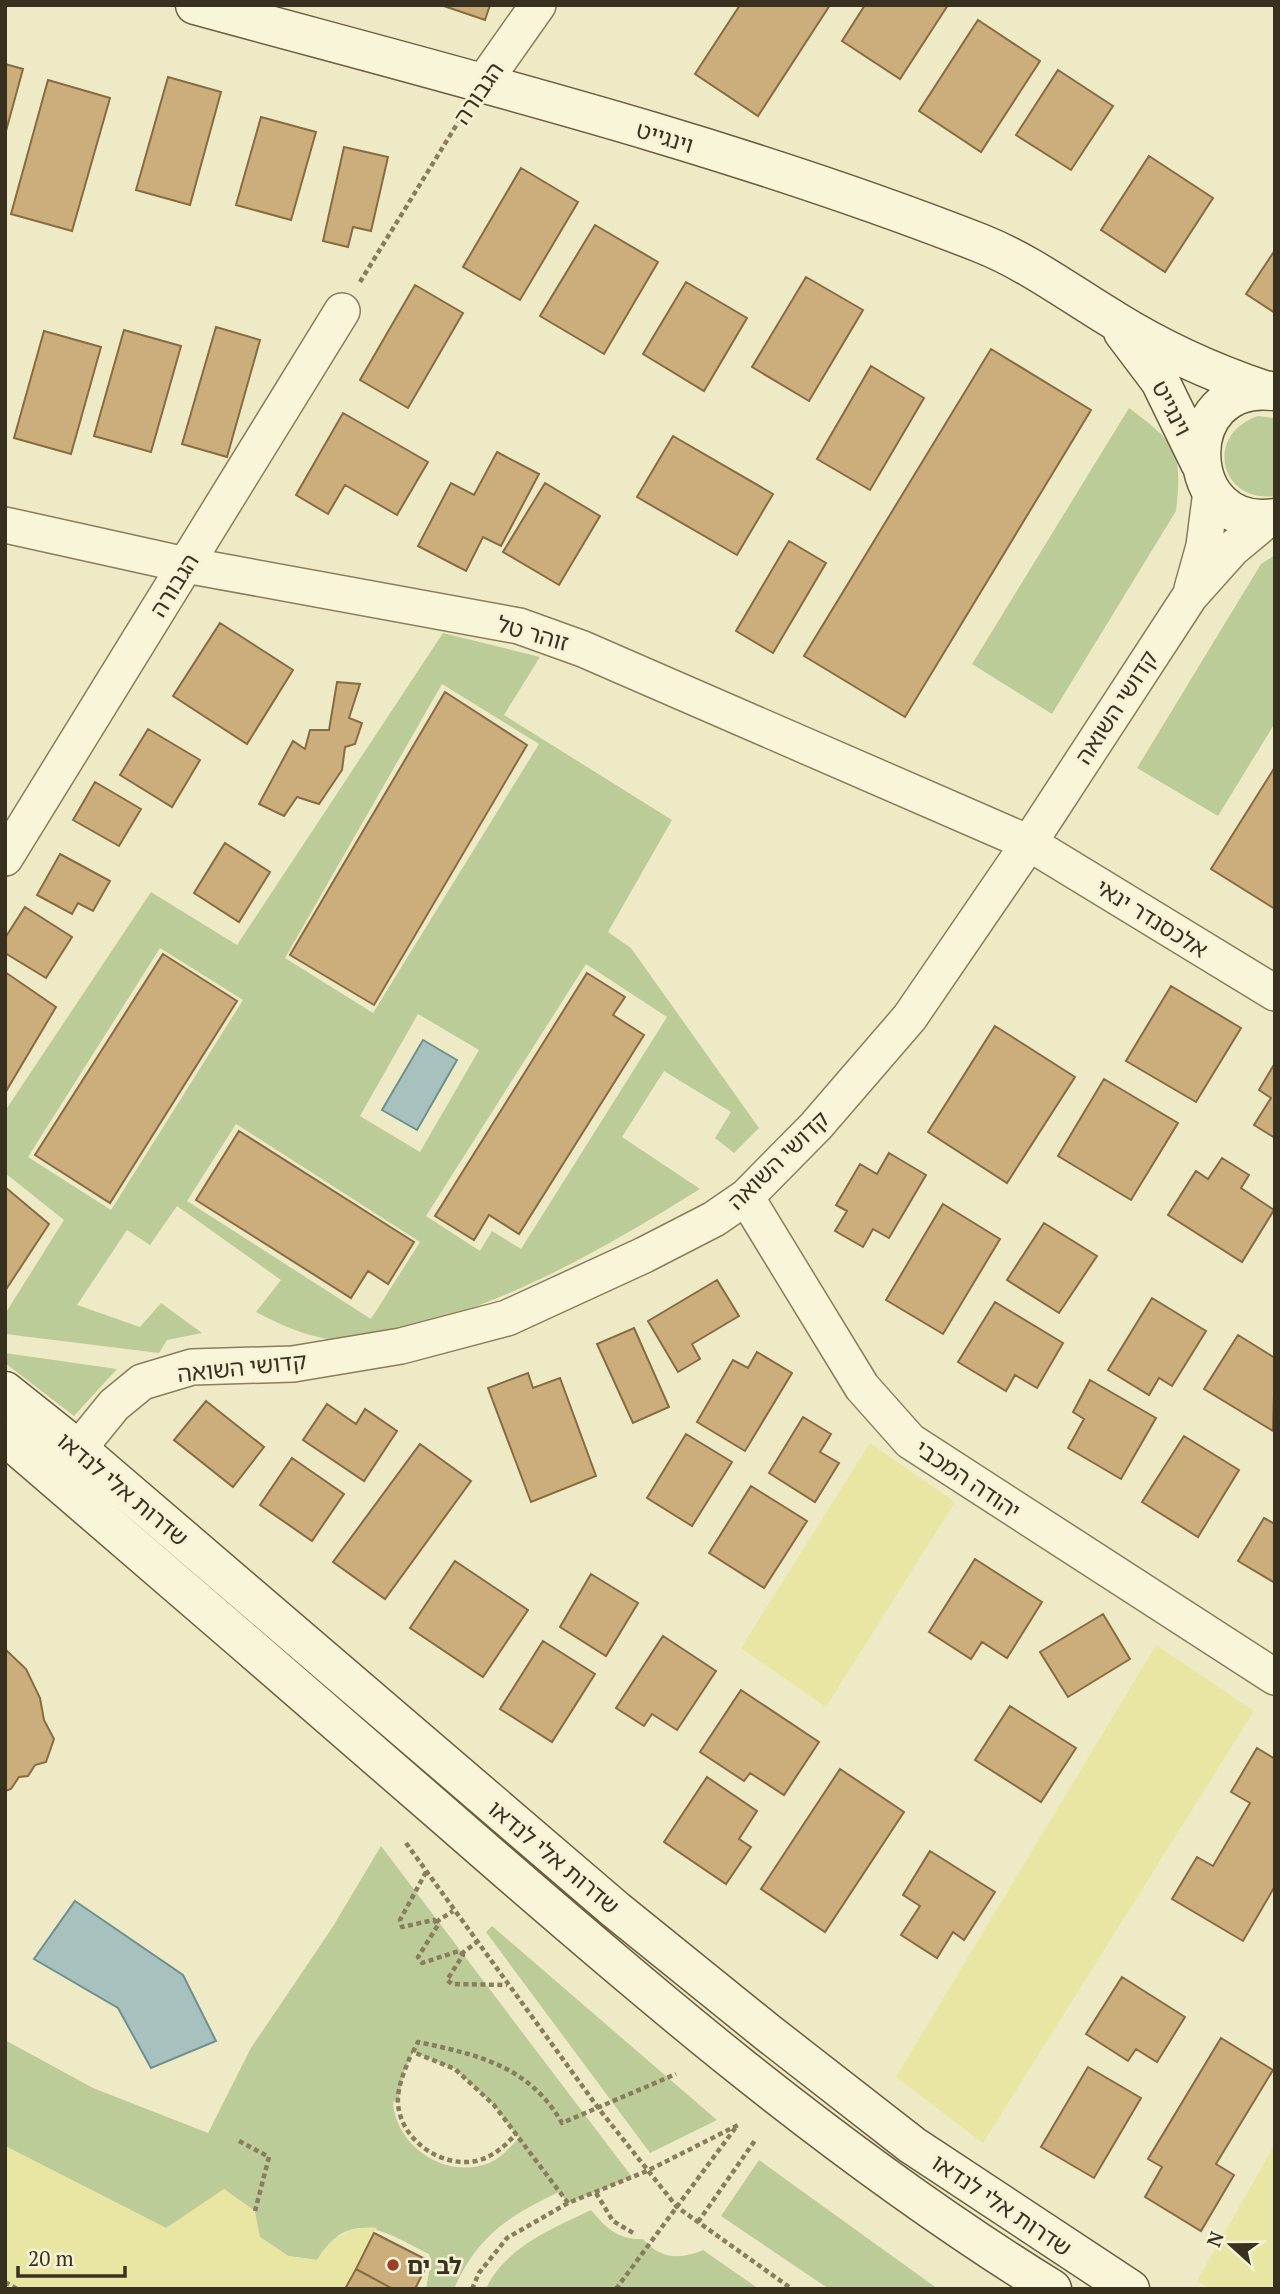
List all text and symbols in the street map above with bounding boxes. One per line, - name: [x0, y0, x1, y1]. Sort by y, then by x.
- street label: הגבורה: [446, 56, 510, 130]
- street label: וינגייט: [633, 114, 697, 160]
- street label: וינגייט: [1145, 375, 1199, 441]
- street label: הגבורה: [142, 547, 206, 623]
- street label: זוהר טל: [494, 608, 572, 658]
- street label: קדושי השואה: [1068, 644, 1164, 770]
- street label: אלכסנדר ינאי: [1090, 871, 1214, 965]
- street label: קדושי השואה: [720, 1104, 836, 1216]
- street label: קדושי השואה: [176, 1345, 308, 1389]
- street label: שדרות אלי לנדאו: [51, 1425, 195, 1553]
- street label: יהודה המכבי: [909, 1432, 1027, 1526]
- street label: שדרות אלי לנדאו: [482, 1793, 626, 1921]
- street label: שדרות אלי לנדאו: [926, 2147, 1078, 2263]
- north arrow: [1196, 2210, 1266, 2280]
- text: N: [1200, 2227, 1229, 2250]
- scale bar: [18, 2234, 124, 2278]
- text: 20 m: [28, 2244, 74, 2272]
- place label: לב ים: [407, 2250, 462, 2281]
- marker: לב ים: [385, 2257, 401, 2273]

